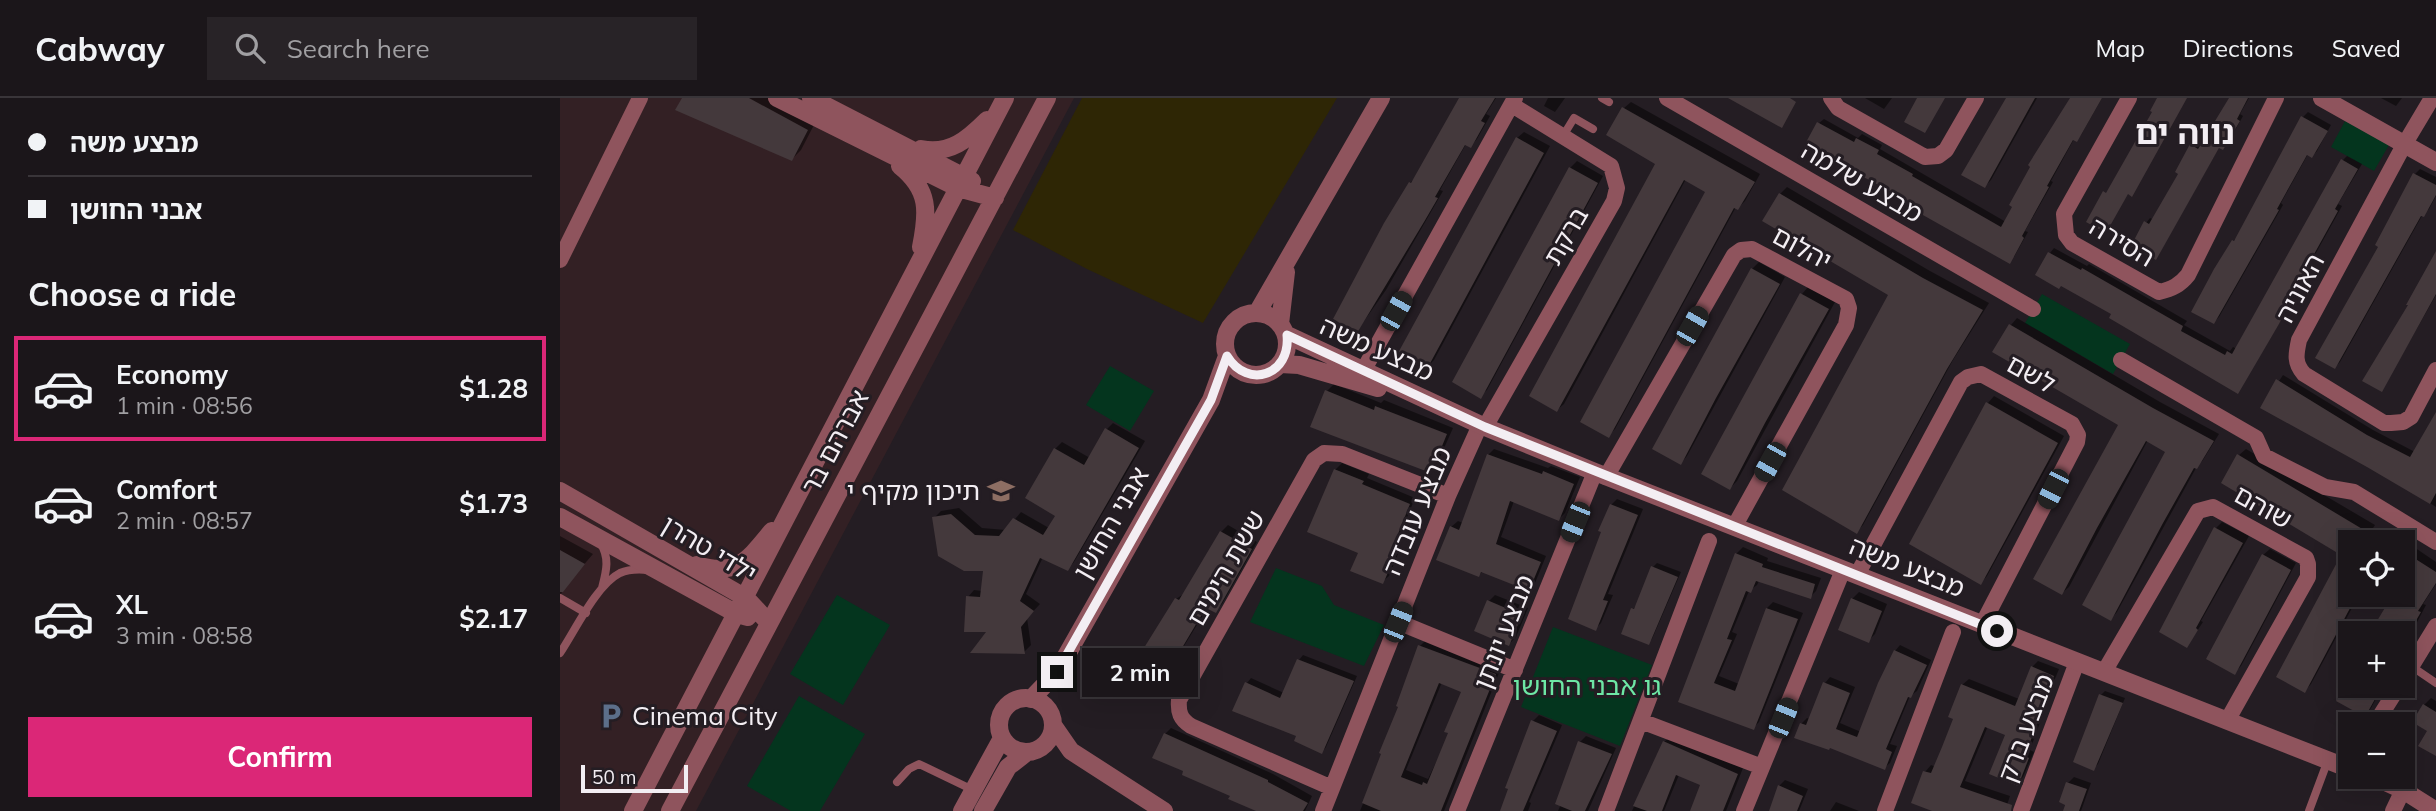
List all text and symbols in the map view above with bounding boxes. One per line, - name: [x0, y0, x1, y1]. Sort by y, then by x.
- search box: [207, 17, 697, 80]
- text: Cabway: [35, 28, 165, 69]
- icon: search: [231, 29, 269, 67]
- text: Search here: [287, 32, 430, 65]
- text: Map: [2095, 33, 2145, 63]
- text: Directions: [2183, 33, 2294, 63]
- text: Saved: [2332, 33, 2401, 63]
- district label: נווה ים: [2135, 111, 2235, 152]
- text: מבצע משה: [70, 126, 198, 159]
- street label: מבצע שלמה: [1796, 134, 1929, 230]
- text: אבני החושן: [70, 193, 202, 226]
- street label: ברקת: [1536, 201, 1595, 271]
- street label: הסירה: [2084, 209, 2161, 274]
- street label: יהלום: [1767, 218, 1838, 277]
- street label: האוניה: [2268, 248, 2331, 328]
- text: Choose a ride: [28, 274, 236, 314]
- car: [1377, 288, 1416, 334]
- car: [1673, 303, 1712, 349]
- street label: מבצע משה: [1315, 309, 1439, 388]
- street label: לשם: [2001, 347, 2061, 400]
- icon: car: [32, 357, 95, 420]
- text: Economy: [116, 358, 228, 391]
- text: $1.28: [459, 372, 528, 405]
- street label: אברהם בר: [793, 384, 876, 499]
- text: 1 min · 08:56: [116, 391, 253, 420]
- car: [1751, 439, 1790, 485]
- street label: מבצע עובדה: [1375, 442, 1458, 580]
- street label: אבני החושן: [1065, 461, 1156, 585]
- car: [2035, 466, 2072, 512]
- icon: car: [32, 472, 95, 535]
- text: Comfort: [116, 473, 217, 506]
- place label: תיכון מקיף י: [847, 474, 980, 507]
- school or university icon: תיכון מקיף י: [986, 476, 1016, 506]
- street label: שוהם: [2229, 477, 2298, 536]
- text: $1.73: [459, 487, 528, 520]
- car: [1558, 499, 1593, 545]
- street label: ששת הימים: [1179, 504, 1272, 632]
- text: 2 min · 08:57: [116, 506, 253, 535]
- street label: ילדי טהרן: [656, 507, 763, 590]
- street label: מבצע משה: [1845, 529, 1970, 605]
- map controls: [2338, 530, 2415, 789]
- button: locate: [2338, 530, 2415, 607]
- street label: מבצע יונתן: [1466, 570, 1541, 694]
- icon: car: [32, 587, 95, 650]
- text: XL: [116, 588, 148, 621]
- car: [1381, 599, 1416, 645]
- text: $2.17: [459, 602, 528, 635]
- route start: [1981, 615, 2013, 647]
- text: 3 min · 08:58: [116, 621, 253, 650]
- button: +: [2338, 621, 2415, 698]
- callout: 2 min: [1082, 648, 1197, 696]
- route end: [1041, 656, 1073, 688]
- text: 2 min: [1110, 658, 1170, 687]
- park label: גו אבני החושן: [1513, 669, 1662, 702]
- street label: מבצע ברק: [1990, 669, 2061, 786]
- car: [1766, 695, 1801, 741]
- place label: Cinema City: [632, 699, 778, 732]
- parking icon: Cinema City: [596, 701, 626, 731]
- button: −: [2338, 712, 2415, 789]
- button: Confirm: [28, 717, 532, 797]
- scale bar: [581, 762, 688, 794]
- text: 50 m: [592, 765, 636, 789]

